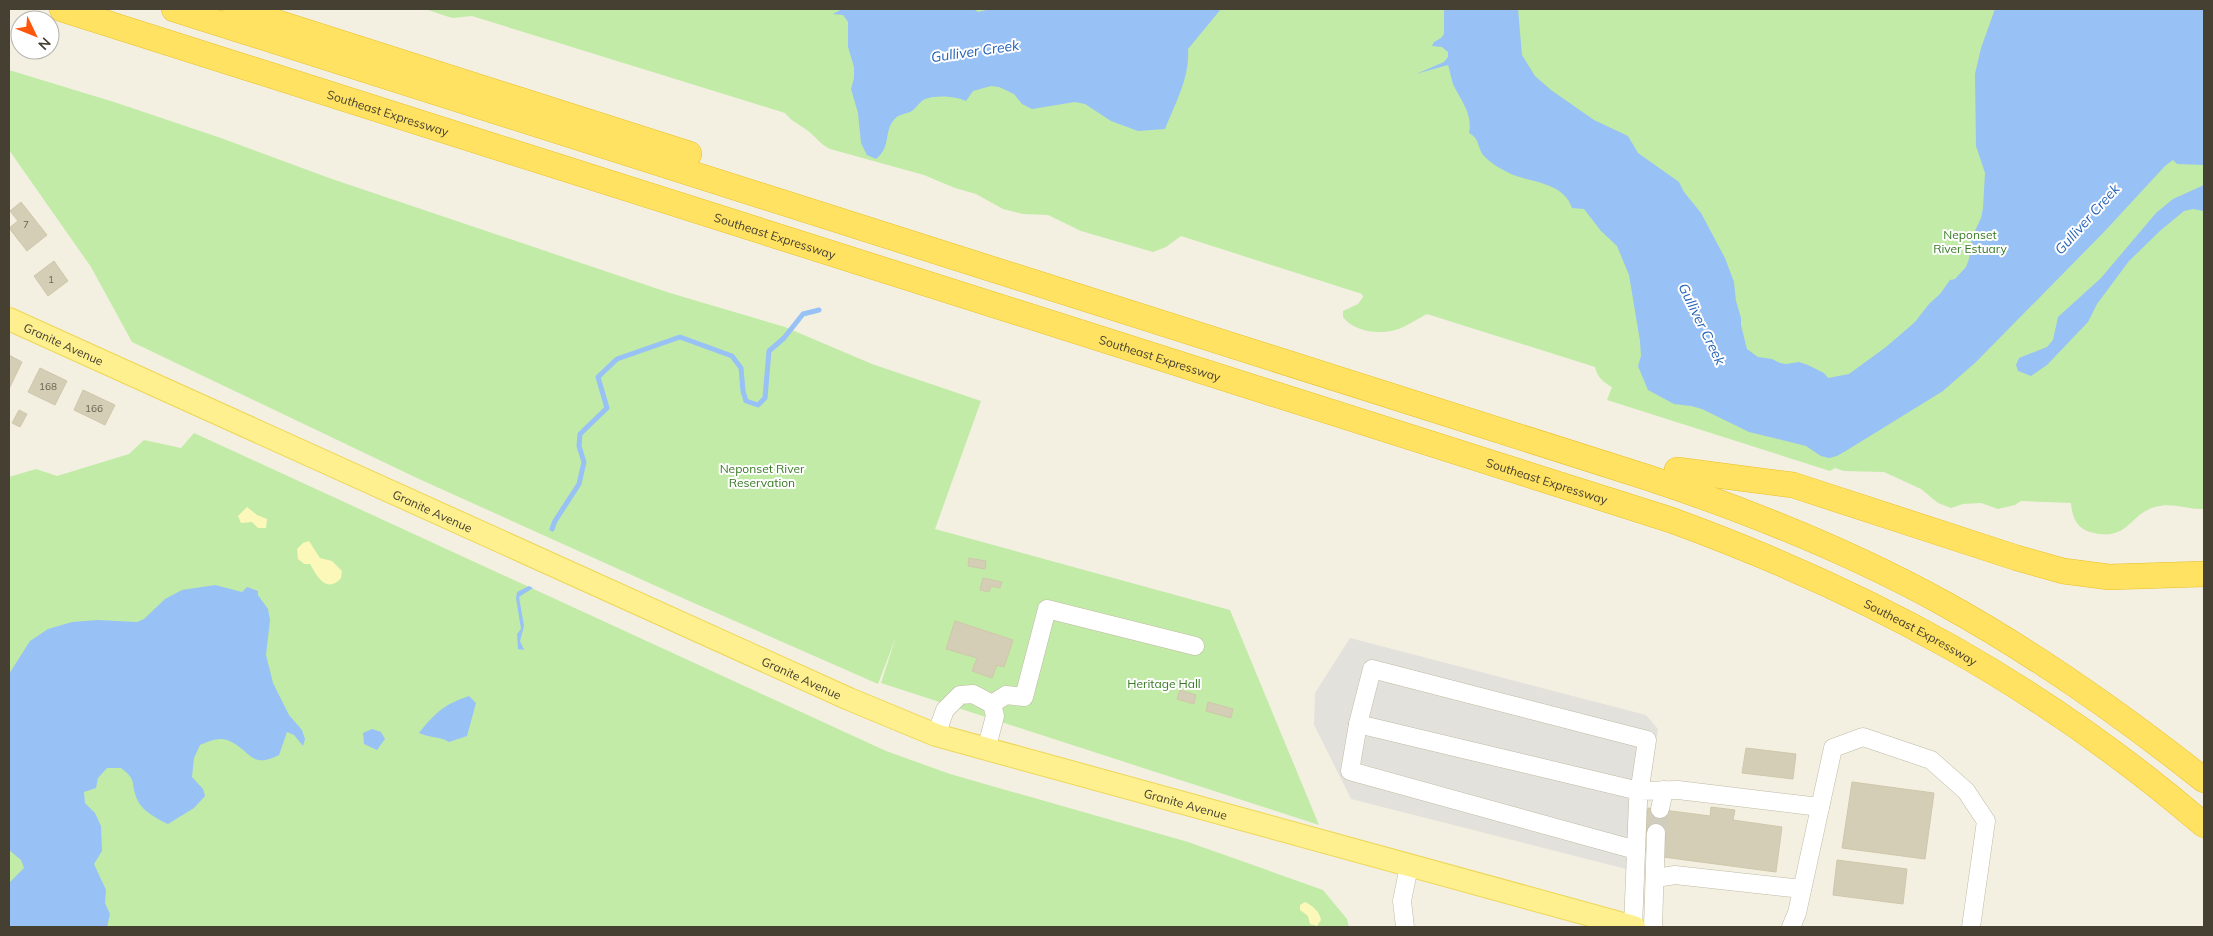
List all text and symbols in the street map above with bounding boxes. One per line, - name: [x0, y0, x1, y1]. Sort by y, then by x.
- north arrow: [10, 10, 60, 60]
- text: N: [34, 34, 55, 54]
- water label: Gulliver Creek: [930, 36, 1021, 66]
- street label: Southeast Expressway: [325, 86, 451, 139]
- water label: Gulliver Creek: [2051, 179, 2124, 258]
- street label: Southeast Expressway: [712, 209, 838, 262]
- house number: 7: [23, 218, 29, 231]
- park label: Neponset River Estuary: [1933, 227, 2007, 256]
- house number: 1: [48, 273, 54, 286]
- water label: Gulliver Creek: [1674, 280, 1730, 369]
- street label: Granite Avenue: [21, 319, 106, 368]
- street label: Southeast Expressway: [1097, 331, 1223, 384]
- house number: 168: [39, 380, 57, 393]
- house number: 166: [85, 402, 103, 415]
- street label: Southeast Expressway: [1484, 454, 1610, 507]
- park label: Neponset River Reservation: [720, 461, 805, 490]
- street label: Granite Avenue: [390, 486, 475, 535]
- street label: Southeast Expressway: [1862, 595, 1981, 669]
- street label: Granite Avenue: [759, 653, 844, 702]
- park label: Heritage Hall: [1127, 676, 1201, 691]
- street label: Granite Avenue: [1142, 785, 1229, 822]

